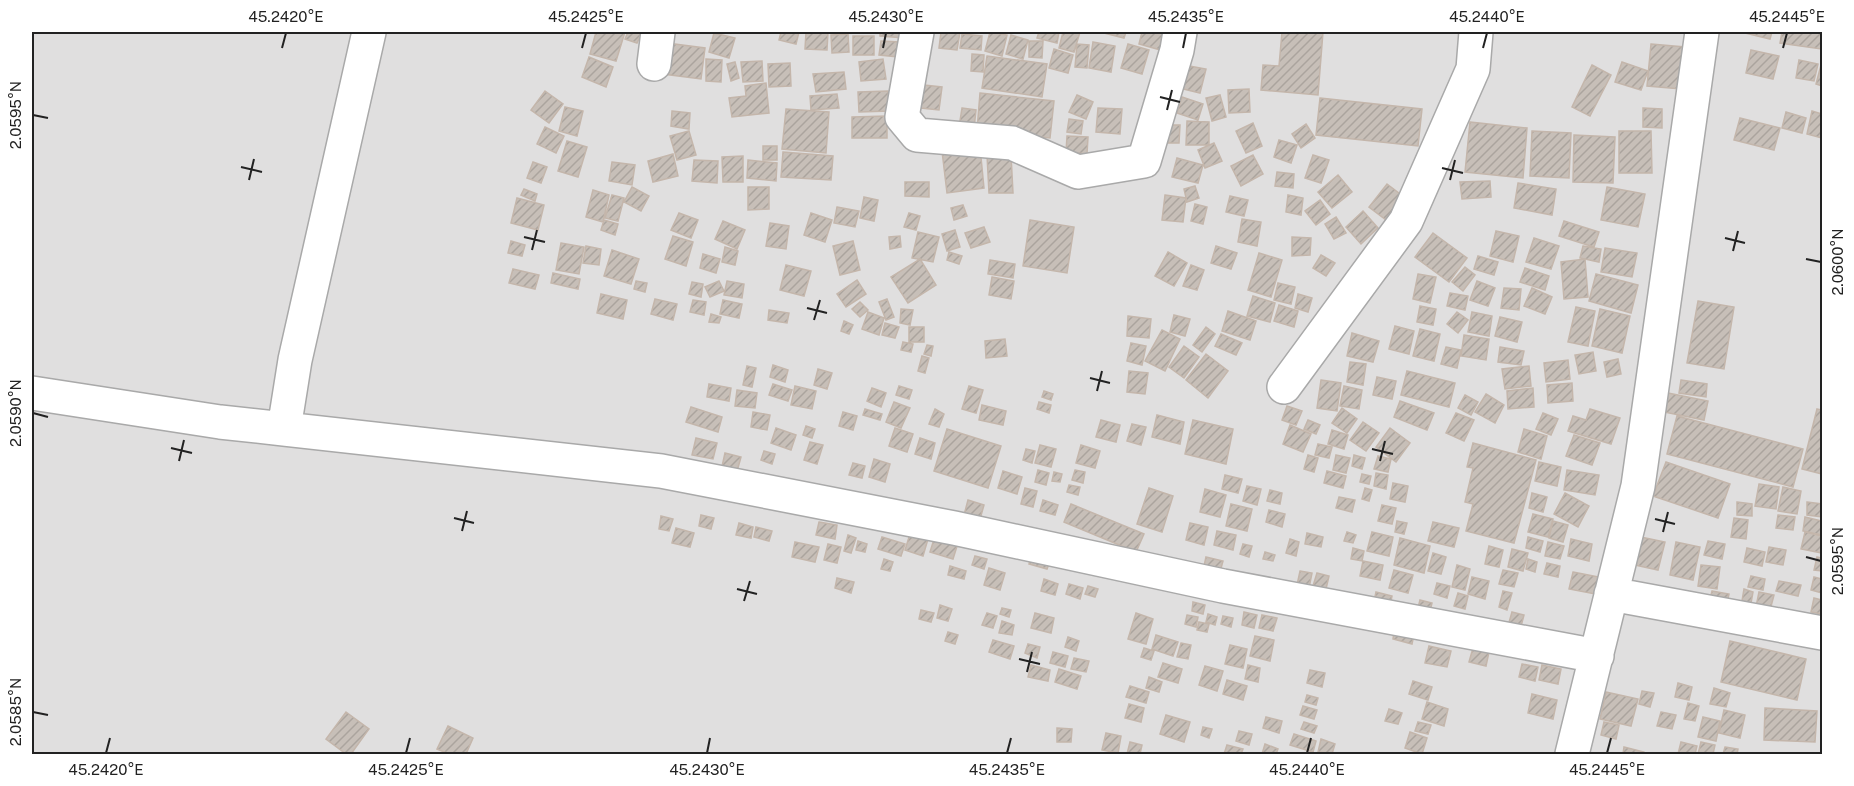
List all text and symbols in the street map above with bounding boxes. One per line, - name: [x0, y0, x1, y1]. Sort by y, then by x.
- text: 45.2420°E: [248, 8, 324, 25]
- text: 45.2425°E: [548, 8, 624, 25]
- text: 45.2430°E: [848, 8, 924, 25]
- text: 45.2435°E: [1148, 8, 1224, 25]
- text: 45.2440°E: [1449, 8, 1525, 25]
- text: 45.2445°E: [1749, 8, 1825, 25]
- text: 2.0595°N: [7, 81, 24, 149]
- text: 2.0600°N: [1829, 228, 1846, 296]
- text: 2.0590°N: [7, 379, 24, 447]
- text: 2.0595°N: [1829, 527, 1846, 595]
- text: 2.0585°N: [7, 678, 24, 746]
- text: 45.2420°E: [68, 761, 144, 778]
- text: 45.2425°E: [368, 761, 444, 778]
- text: 45.2430°E: [669, 761, 745, 778]
- text: 45.2435°E: [969, 761, 1045, 778]
- text: 45.2440°E: [1269, 761, 1345, 778]
- text: 45.2445°E: [1569, 761, 1645, 778]

